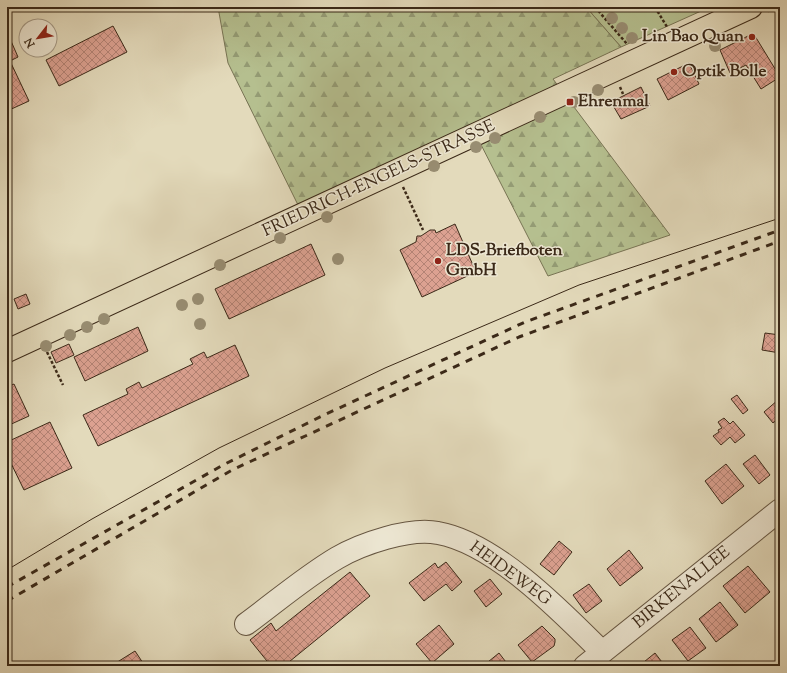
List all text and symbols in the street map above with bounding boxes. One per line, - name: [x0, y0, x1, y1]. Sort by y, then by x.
- north arrow: [18, 18, 58, 58]
- place label: Lin Bao Quan: [642, 25, 745, 49]
- marker: Lin Bao Quan: [747, 32, 757, 42]
- text: N: [21, 35, 40, 51]
- place label: Optik Bolle: [682, 60, 767, 84]
- marker: Optik Bolle: [669, 67, 679, 77]
- place label: Ehrenmal: [578, 90, 649, 114]
- marker: Ehrenmal: [565, 97, 575, 107]
- street label: FRIEDRICH-ENGELS-STRASSE: [259, 114, 499, 244]
- place label: LDS-Briefboten GmbH: [446, 239, 564, 283]
- marker: LDS-Briefboten GmbH: [433, 256, 443, 266]
- street label: HEIDEWEG: [464, 536, 556, 612]
- street label: BIRKENALLEE: [628, 541, 736, 635]

